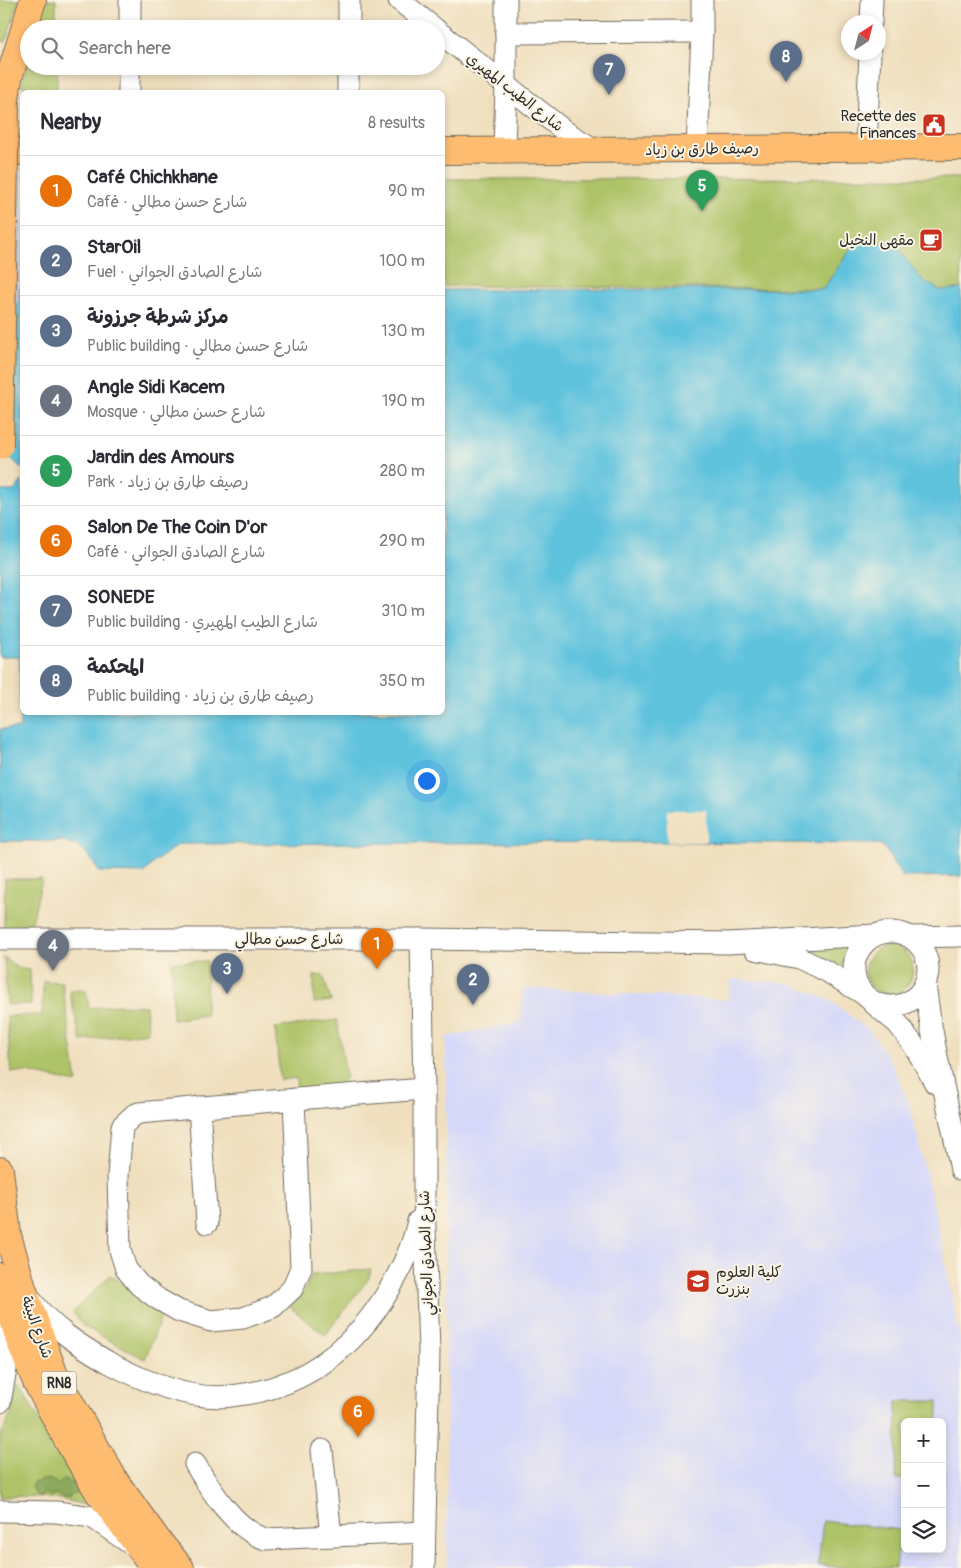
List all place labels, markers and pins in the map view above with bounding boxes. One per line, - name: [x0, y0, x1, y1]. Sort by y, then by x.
- pin: 8: [770, 41, 802, 82]
- pin: 7: [593, 54, 625, 95]
- place label: Recette des Finances: [841, 107, 916, 143]
- public building icon: Recette des Finances: [921, 112, 947, 138]
- pin: 5: [686, 170, 718, 211]
- cafe icon: مقهى النخيل: [918, 227, 944, 253]
- place label: مقهى النخيل: [839, 231, 914, 250]
- pin: 1: [361, 928, 393, 969]
- pin: 4: [37, 930, 69, 971]
- pin: 3: [211, 953, 243, 994]
- pin: 2: [457, 964, 489, 1005]
- place label: كلية العلوم بنزرت: [716, 1263, 781, 1299]
- school or university icon: كلية العلوم بنزرت: [685, 1268, 711, 1294]
- pin: 6: [342, 1396, 374, 1437]

